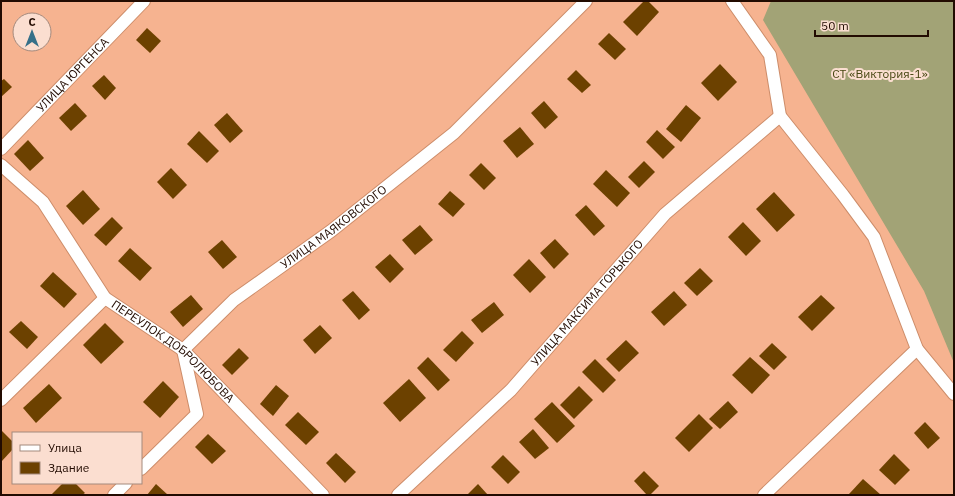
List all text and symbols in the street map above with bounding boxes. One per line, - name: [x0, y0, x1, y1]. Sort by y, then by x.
- north arrow: [12, 12, 52, 52]
- scale bar: [815, 12, 928, 38]
- text: С: [28, 15, 36, 29]
- text: 50 m: [821, 18, 849, 33]
- street label: УЛИЦА ЮРГЕНСА: [33, 34, 112, 115]
- park label: СТ «Виктория-1»: [832, 66, 928, 81]
- street label: УЛИЦА МАЯКОВСКОГО: [277, 182, 390, 272]
- street label: УЛИЦА МАКСИМА ГОРЬКОГО: [528, 236, 646, 369]
- street label: ПЕРЕУЛОК ДОБРОЛЮБОВА: [109, 296, 238, 406]
- legend: [12, 432, 142, 484]
- text: Улица: [48, 440, 82, 455]
- text: Здание: [48, 460, 90, 475]

